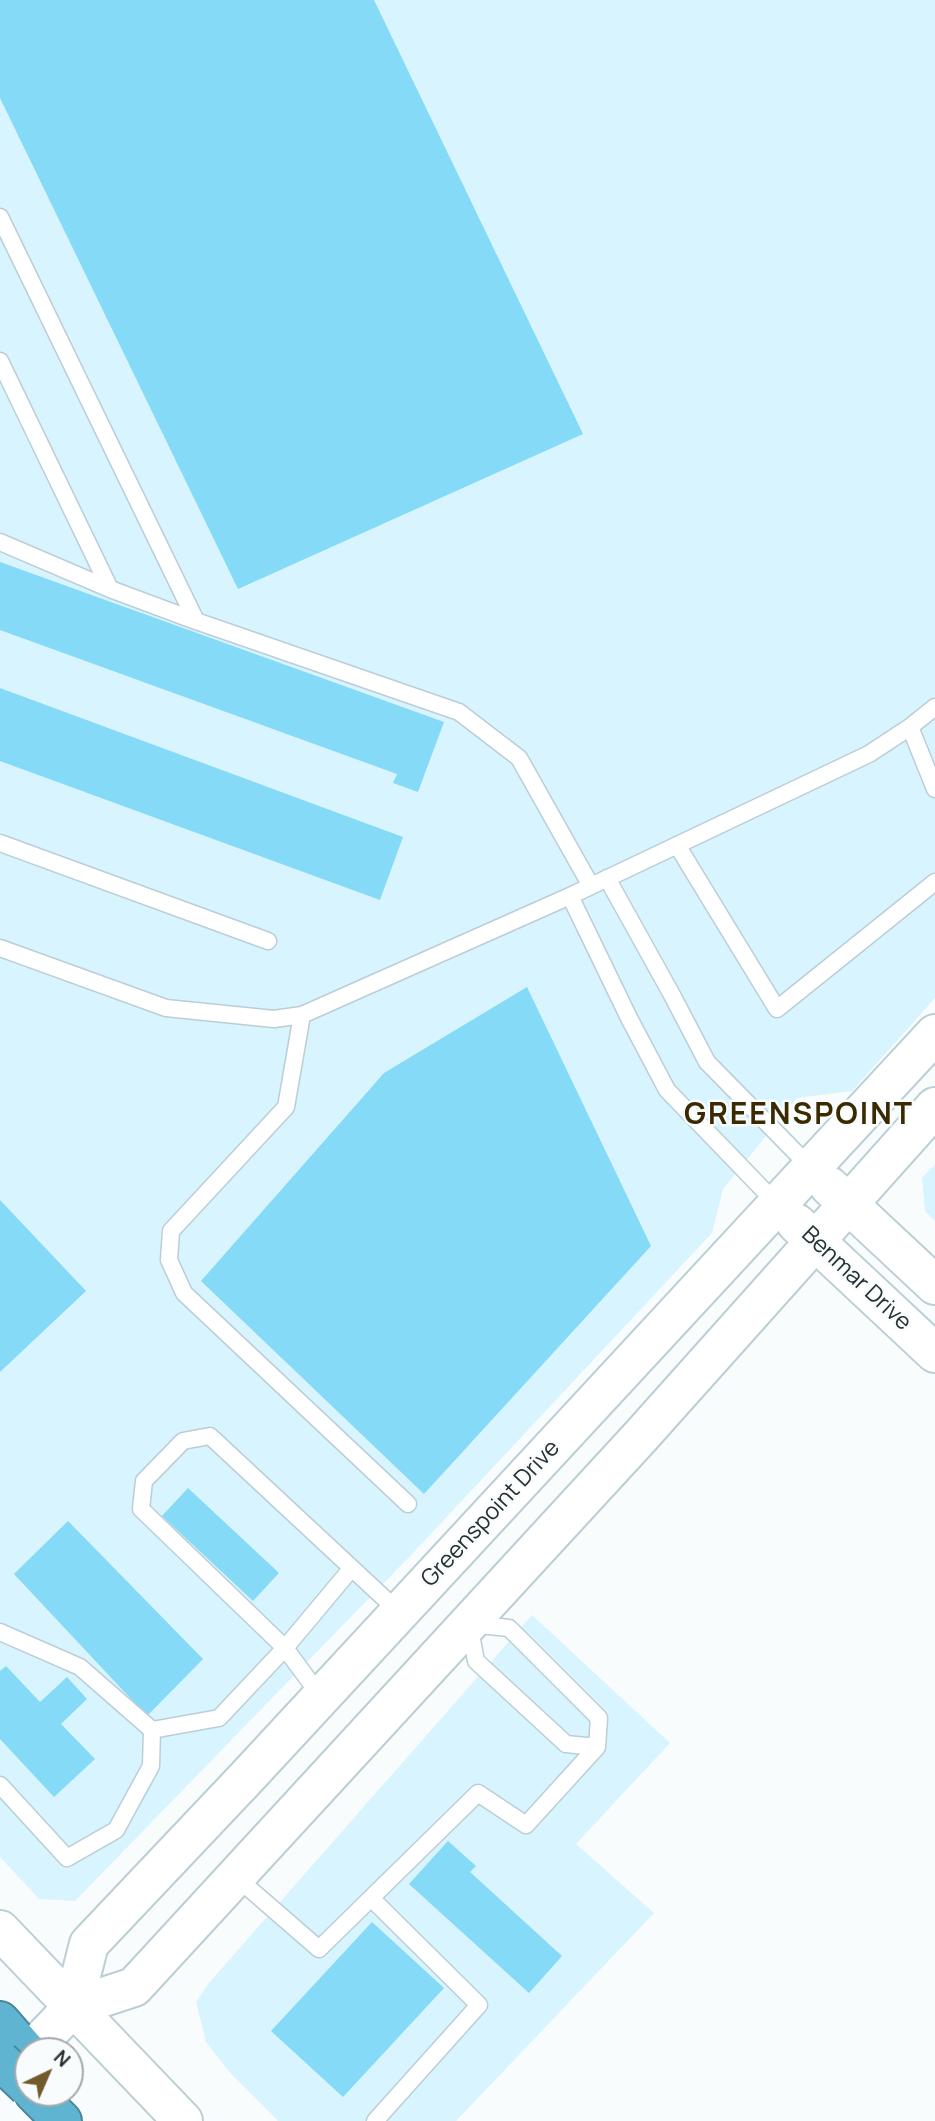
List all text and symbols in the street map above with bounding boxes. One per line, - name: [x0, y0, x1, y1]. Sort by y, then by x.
- district label: GREENSPOINT: [685, 1098, 913, 1134]
- street label: Benmar Drive: [795, 1221, 917, 1337]
- street label: Greenspoint Drive: [416, 1435, 566, 1593]
- north arrow: [14, 2037, 84, 2107]
- text: N: [48, 2044, 76, 2072]

